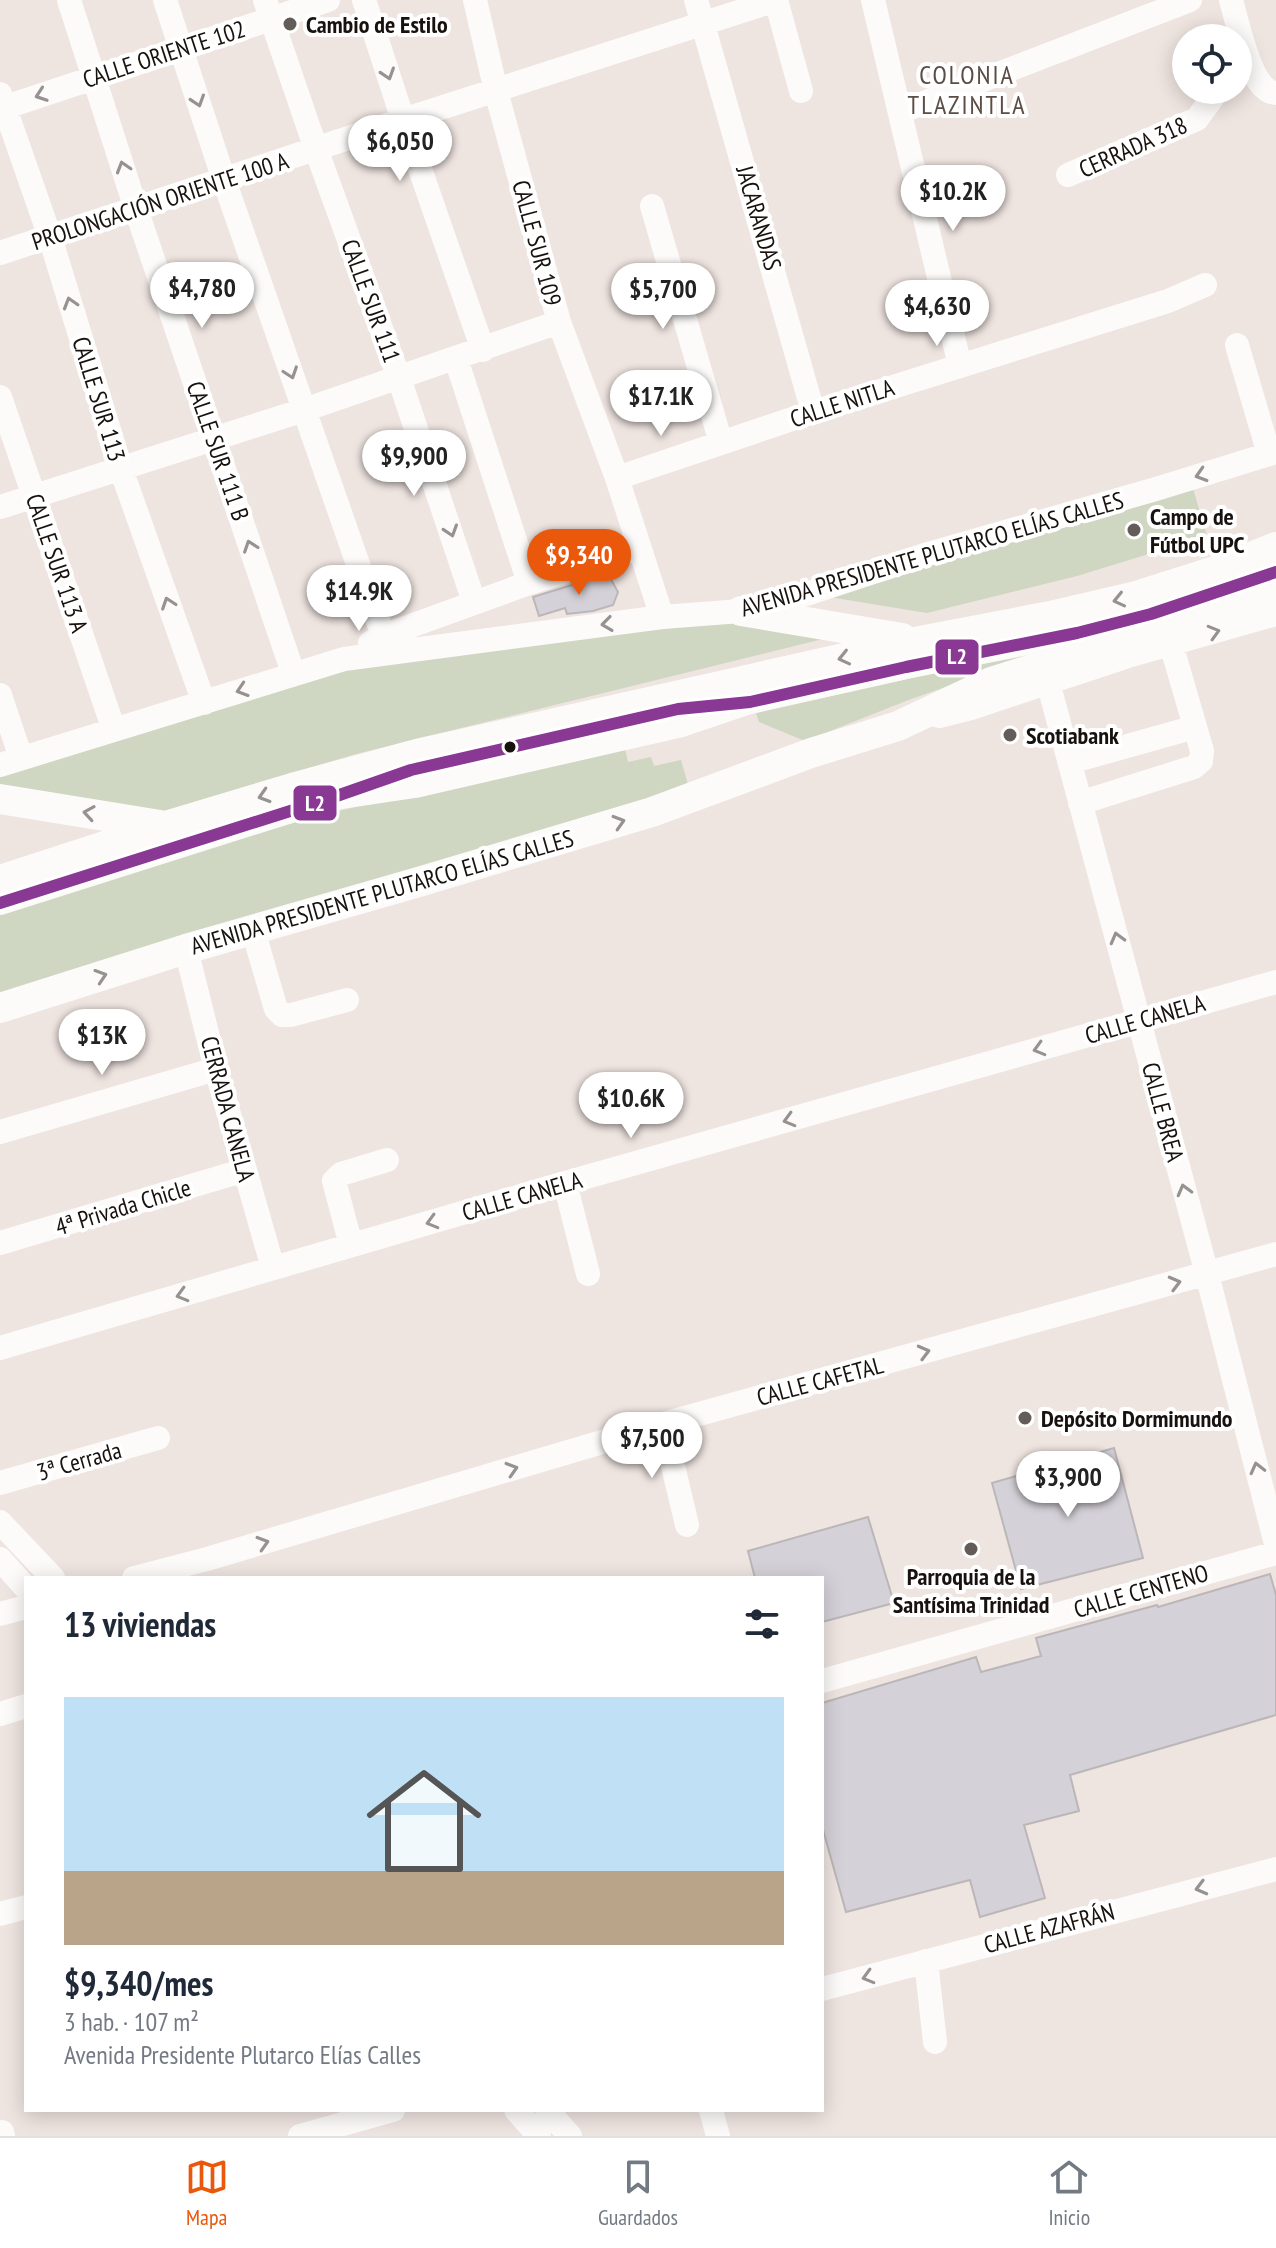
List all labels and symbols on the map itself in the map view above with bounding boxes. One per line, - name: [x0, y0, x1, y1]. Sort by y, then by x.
- place label: Cambio de Estilo: [306, 9, 448, 40]
- street label: CALLE ORIENTE 102: [79, 13, 249, 95]
- marker: Cambio de Estilo: [281, 15, 299, 33]
- district label: COLONIA TLAZINTLA: [908, 58, 1026, 121]
- one-way arrow: [379, 67, 395, 81]
- one-way arrow: [35, 86, 49, 102]
- one-way arrow: [189, 93, 205, 107]
- street label: CERRADA 318: [1074, 109, 1192, 185]
- pin: $6,050: [335, 115, 465, 183]
- street label: PROLONGACIÓN ORIENTE 100 A: [28, 145, 293, 257]
- one-way arrow: [116, 161, 132, 175]
- street label: JACARANDAS: [729, 161, 789, 274]
- pin: $10.2K: [888, 165, 1018, 233]
- street label: CALLE SUR 109: [505, 177, 569, 309]
- street label: CALLE SUR 111: [334, 235, 408, 367]
- pin: $4,780: [137, 262, 267, 330]
- pin: $5,700: [598, 263, 728, 331]
- pin: $4,630: [872, 280, 1002, 348]
- one-way arrow: [63, 296, 79, 310]
- street label: CALLE SUR 113: [65, 333, 133, 465]
- one-way arrow: [282, 365, 298, 379]
- pin: $17.1K: [596, 370, 726, 438]
- street label: CALLE NITLA: [786, 371, 899, 434]
- street label: CALLE SUR 111 B: [180, 377, 256, 525]
- pin: $9,900: [349, 430, 479, 498]
- one-way arrow: [1195, 466, 1209, 482]
- street label: AVENIDA PRESIDENTE PLUTARCO ELÍAS CALLES: [737, 484, 1127, 624]
- street label: CALLE SUR 113 A: [19, 490, 95, 637]
- place label: Campo de Fútbol UPC: [1150, 501, 1244, 560]
- marker: Campo de Fútbol UPC: [1125, 521, 1143, 539]
- one-way arrow: [441, 524, 457, 538]
- pin: $9,340: [514, 529, 644, 597]
- one-way arrow: [244, 540, 260, 554]
- pin: $14.9K: [294, 565, 424, 633]
- one-way arrow: [1113, 591, 1127, 608]
- one-way arrow: [162, 597, 178, 611]
- one-way arrow: [600, 615, 614, 632]
- one-way arrow: [1207, 625, 1221, 641]
- line badge: L2: [934, 638, 980, 676]
- text: L2: [947, 642, 967, 670]
- one-way arrow: [838, 649, 851, 666]
- one-way arrow: [236, 681, 249, 697]
- place label: Scotiabank: [1026, 720, 1119, 751]
- marker: Scotiabank: [1001, 726, 1019, 744]
- unlabelled marker: [502, 739, 518, 755]
- line badge: L2: [292, 784, 338, 822]
- one-way arrow: [258, 787, 272, 803]
- text: L2: [305, 789, 325, 817]
- one-way arrow: [83, 806, 96, 823]
- one-way arrow: [611, 815, 625, 831]
- street label: AVENIDA PRESIDENTE PLUTARCO ELÍAS CALLES: [187, 822, 577, 962]
- one-way arrow: [1109, 932, 1126, 946]
- one-way arrow: [93, 969, 107, 985]
- street label: CALLE CANELA: [1081, 987, 1209, 1051]
- pin: $13K: [55, 1009, 149, 1077]
- street label: CERRADA CANELA: [194, 1033, 262, 1186]
- one-way arrow: [1033, 1040, 1047, 1056]
- street label: CALLE BREA: [1135, 1059, 1191, 1166]
- pin: $10.6K: [566, 1072, 696, 1140]
- one-way arrow: [783, 1111, 797, 1127]
- street label: CALLE CANELA: [458, 1164, 586, 1228]
- street label: 4ª Privada Chicle: [51, 1172, 195, 1242]
- one-way arrow: [1177, 1183, 1193, 1197]
- one-way arrow: [425, 1213, 439, 1229]
- one-way arrow: [1167, 1276, 1181, 1292]
- one-way arrow: [176, 1286, 189, 1302]
- one-way arrow: [916, 1345, 930, 1361]
- street label: CALLE CAFETAL: [753, 1349, 887, 1413]
- place label: Depósito Dormimundo: [1041, 1403, 1233, 1434]
- marker: Depósito Dormimundo: [1016, 1409, 1034, 1427]
- pin: $7,500: [587, 1412, 717, 1480]
- street label: 3ª Cerrada: [33, 1434, 125, 1488]
- pin: $3,900: [1003, 1451, 1133, 1519]
- one-way arrow: [505, 1462, 519, 1478]
- one-way arrow: [1249, 1462, 1266, 1476]
- one-way arrow: [255, 1536, 269, 1552]
- marker: Parroquia de la Santísima Trinidad: [962, 1540, 980, 1558]
- street label: CALLE CENTENO: [1070, 1557, 1212, 1625]
- place label: Parroquia de la Santísima Trinidad: [893, 1561, 1049, 1620]
- one-way arrow: [1194, 1879, 1208, 1896]
- street label: CALLE AZAFRÁN: [980, 1896, 1118, 1960]
- one-way arrow: [862, 1967, 876, 1984]

